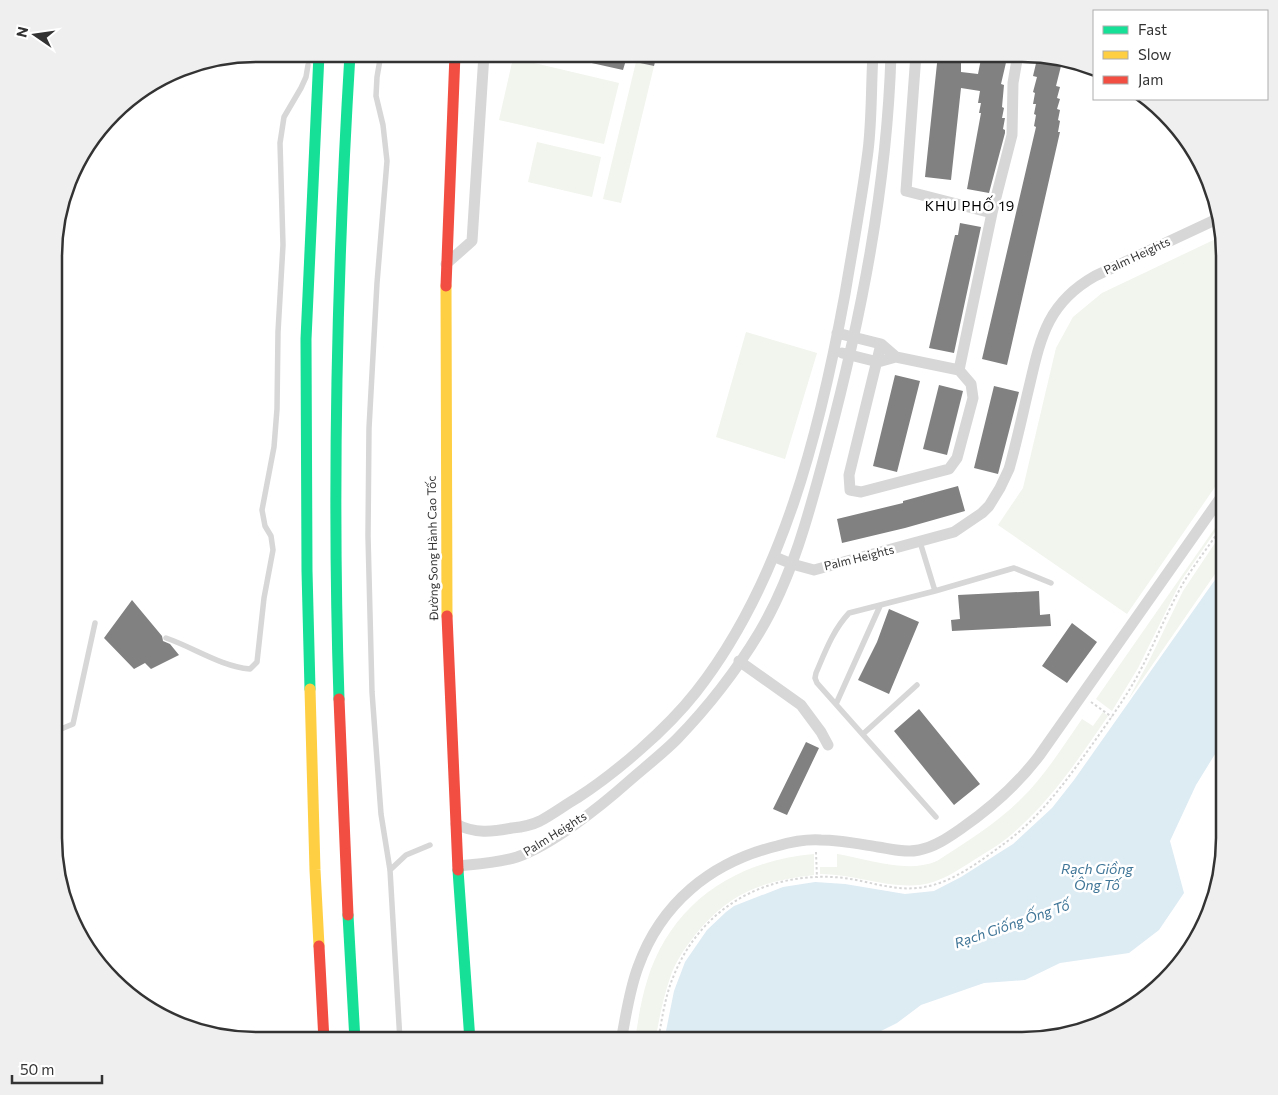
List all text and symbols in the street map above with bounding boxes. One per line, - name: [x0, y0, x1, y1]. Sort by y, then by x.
- north arrow: [10, 10, 60, 60]
- legend: [1093, 10, 1268, 100]
- text: Fast: [1138, 20, 1167, 38]
- text: N: [12, 25, 31, 39]
- text: Slow: [1138, 45, 1171, 63]
- text: Jam: [1138, 70, 1163, 88]
- district label: KHU PHỐ 19: [925, 195, 1015, 214]
- street label: Palm Heights: [1101, 234, 1172, 277]
- street label: Đường Song Hành Cao Tốc: [424, 476, 440, 621]
- street label: Palm Heights: [822, 542, 895, 573]
- street label: Palm Heights: [520, 808, 589, 858]
- water label: Rạch Giồng Ông Tố: [1061, 860, 1134, 893]
- water label: Rạch Giống Ống Tố: [951, 893, 1074, 951]
- scale bar: [12, 1052, 102, 1084]
- text: 50 m: [20, 1060, 54, 1078]

